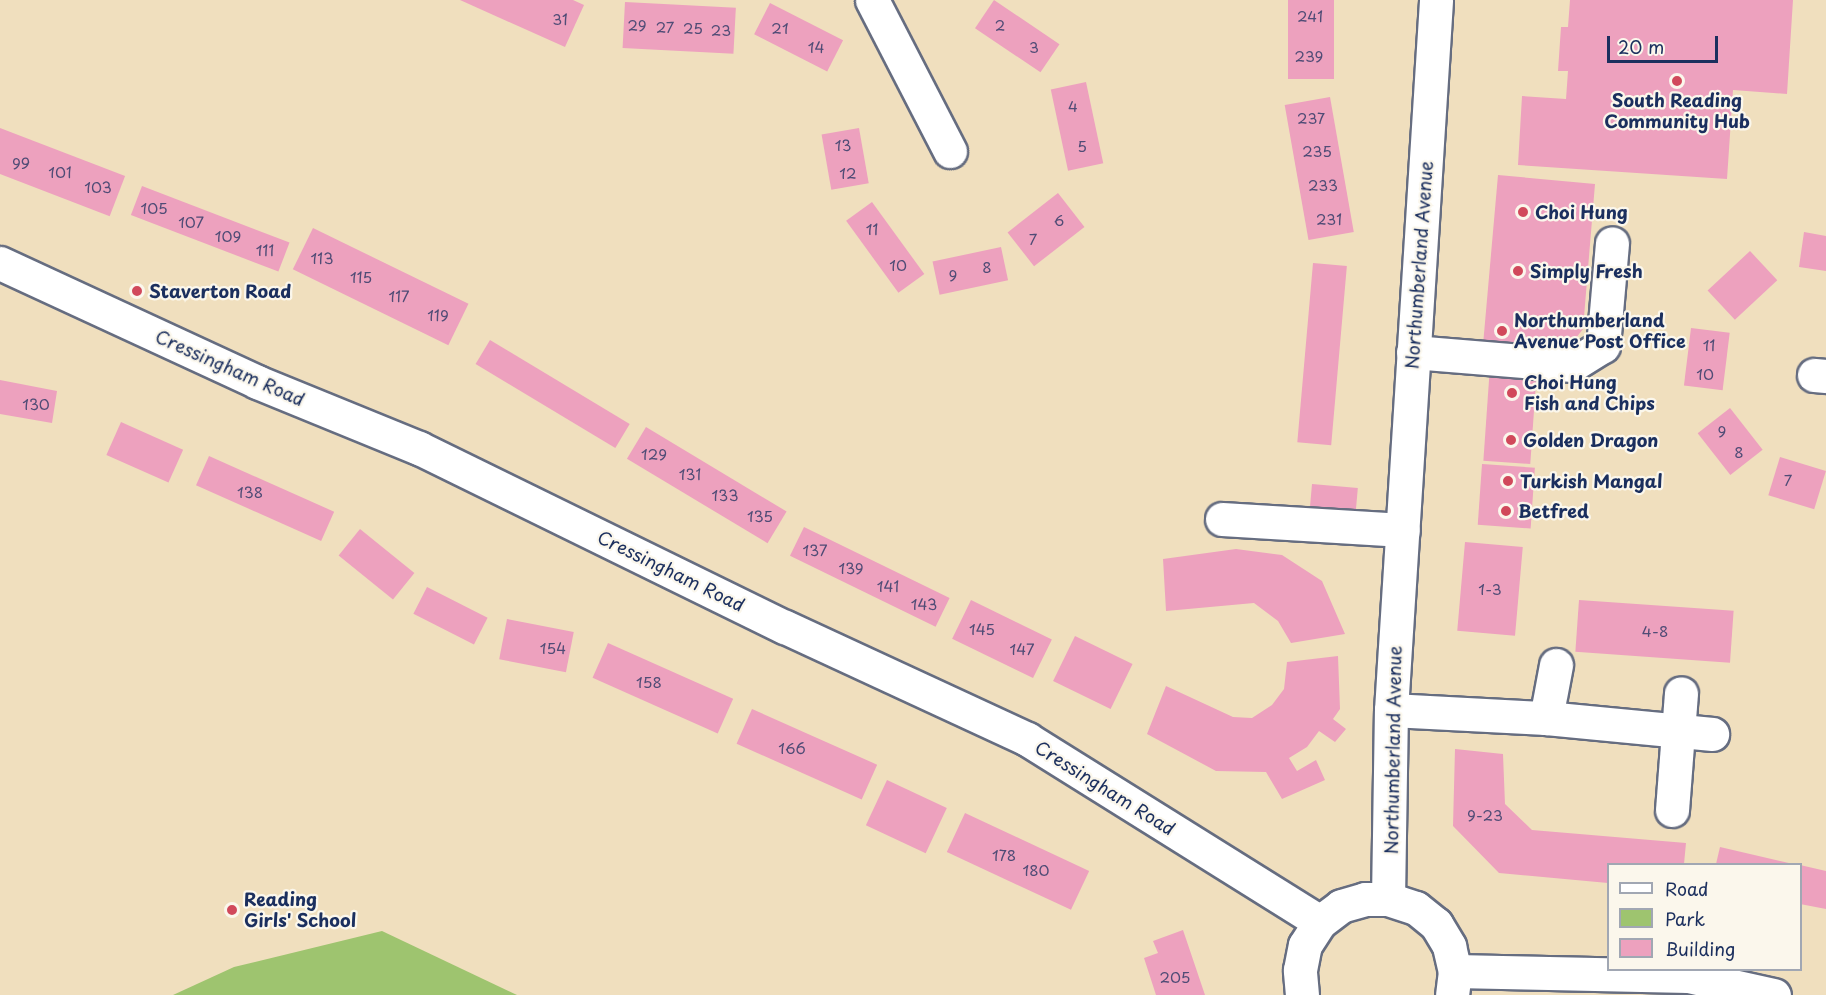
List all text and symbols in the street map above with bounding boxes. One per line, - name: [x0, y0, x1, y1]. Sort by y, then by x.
- house number: 241: [1297, 7, 1323, 25]
- house number: 31: [552, 10, 568, 28]
- house number: 29: [627, 16, 647, 34]
- house number: 2: [995, 16, 1005, 34]
- house number: 27: [656, 18, 674, 36]
- house number: 25: [683, 19, 703, 37]
- house number: 21: [771, 19, 789, 37]
- house number: 23: [711, 21, 731, 39]
- scale bar: [1610, 24, 1721, 62]
- text: 20 m: [1618, 33, 1664, 60]
- house number: 14: [808, 38, 824, 56]
- house number: 3: [1029, 38, 1039, 56]
- house number: 239: [1295, 47, 1323, 65]
- marker: South Reading Community Hub: [1670, 74, 1684, 88]
- place label: South Reading Community Hub: [1604, 90, 1750, 132]
- house number: 4: [1068, 97, 1078, 115]
- house number: 237: [1297, 109, 1325, 127]
- house number: 13: [835, 136, 851, 154]
- house number: 5: [1077, 137, 1087, 155]
- house number: 235: [1302, 142, 1332, 160]
- house number: 99: [12, 154, 30, 172]
- street label: Northumberland Avenue: [1401, 160, 1437, 370]
- house number: 101: [48, 163, 72, 181]
- house number: 12: [839, 164, 857, 182]
- house number: 233: [1308, 176, 1338, 194]
- house number: 103: [84, 178, 112, 196]
- house number: 105: [140, 199, 168, 217]
- place label: Choi Hung: [1535, 201, 1629, 223]
- marker: Choi Hung: [1516, 205, 1530, 219]
- house number: 231: [1316, 210, 1342, 228]
- house number: 6: [1054, 211, 1064, 229]
- house number: 107: [178, 213, 204, 231]
- house number: 11: [866, 220, 878, 238]
- house number: 109: [215, 227, 241, 245]
- house number: 7: [1029, 230, 1037, 248]
- house number: 111: [256, 241, 274, 259]
- house number: 113: [311, 249, 333, 267]
- house number: 10: [889, 256, 907, 274]
- house number: 8: [982, 258, 992, 276]
- place label: Simply Fresh: [1530, 260, 1644, 282]
- marker: Simply Fresh: [1511, 264, 1525, 278]
- house number: 9: [949, 266, 957, 284]
- house number: 115: [350, 268, 372, 286]
- place label: Staverton Road: [149, 280, 292, 302]
- marker: Staverton Road: [130, 284, 144, 298]
- house number: 117: [388, 287, 410, 305]
- house number: 119: [427, 306, 449, 324]
- place label: Northumberland Avenue Post Office: [1514, 310, 1685, 352]
- marker: Northumberland Avenue Post Office: [1495, 324, 1509, 338]
- street label: Cressingham Road: [152, 325, 308, 411]
- house number: 11: [1703, 336, 1715, 354]
- house number: 10: [1696, 365, 1714, 383]
- place label: Choi Hung Fish and Chips: [1524, 372, 1656, 415]
- marker: Choi Hung Fish and Chips: [1505, 386, 1519, 400]
- house number: 130: [22, 395, 50, 413]
- house number: 9: [1718, 422, 1726, 440]
- place label: Golden Dragon: [1523, 429, 1660, 451]
- marker: Golden Dragon: [1504, 433, 1518, 447]
- house number: 8: [1734, 443, 1744, 461]
- house number: 129: [641, 445, 667, 463]
- house number: 131: [679, 465, 701, 483]
- place label: Turkish Mangal: [1520, 470, 1663, 492]
- house number: 7: [1784, 471, 1792, 489]
- marker: Turkish Mangal: [1501, 474, 1515, 488]
- house number: 138: [237, 483, 263, 501]
- house number: 133: [712, 486, 738, 504]
- place label: Betfred: [1518, 500, 1589, 522]
- marker: Betfred: [1499, 504, 1513, 518]
- house number: 135: [747, 507, 773, 525]
- street label: Cressingham Road: [594, 526, 748, 616]
- house number: 137: [803, 541, 827, 559]
- house number: 139: [838, 559, 864, 577]
- house number: 141: [877, 577, 899, 595]
- house number: 1-3: [1478, 580, 1502, 598]
- house number: 143: [911, 595, 937, 613]
- house number: 145: [969, 620, 995, 638]
- house number: 4-8: [1642, 622, 1668, 640]
- house number: 154: [540, 639, 566, 657]
- house number: 147: [1010, 640, 1034, 658]
- street label: Northumberland Avenue: [1380, 645, 1406, 855]
- house number: 158: [636, 673, 662, 691]
- street label: Cressingham Road: [1031, 736, 1179, 840]
- house number: 166: [778, 739, 806, 757]
- house number: 9-23: [1467, 806, 1503, 824]
- house number: 178: [992, 846, 1016, 864]
- house number: 180: [1022, 861, 1050, 879]
- legend: [1607, 863, 1802, 971]
- text: Road: [1665, 875, 1709, 902]
- place label: Reading Girls' School: [244, 889, 357, 932]
- marker: Reading Girls' School: [225, 903, 239, 917]
- text: Park: [1665, 905, 1705, 932]
- text: Building: [1665, 935, 1735, 962]
- house number: 205: [1160, 968, 1190, 986]

